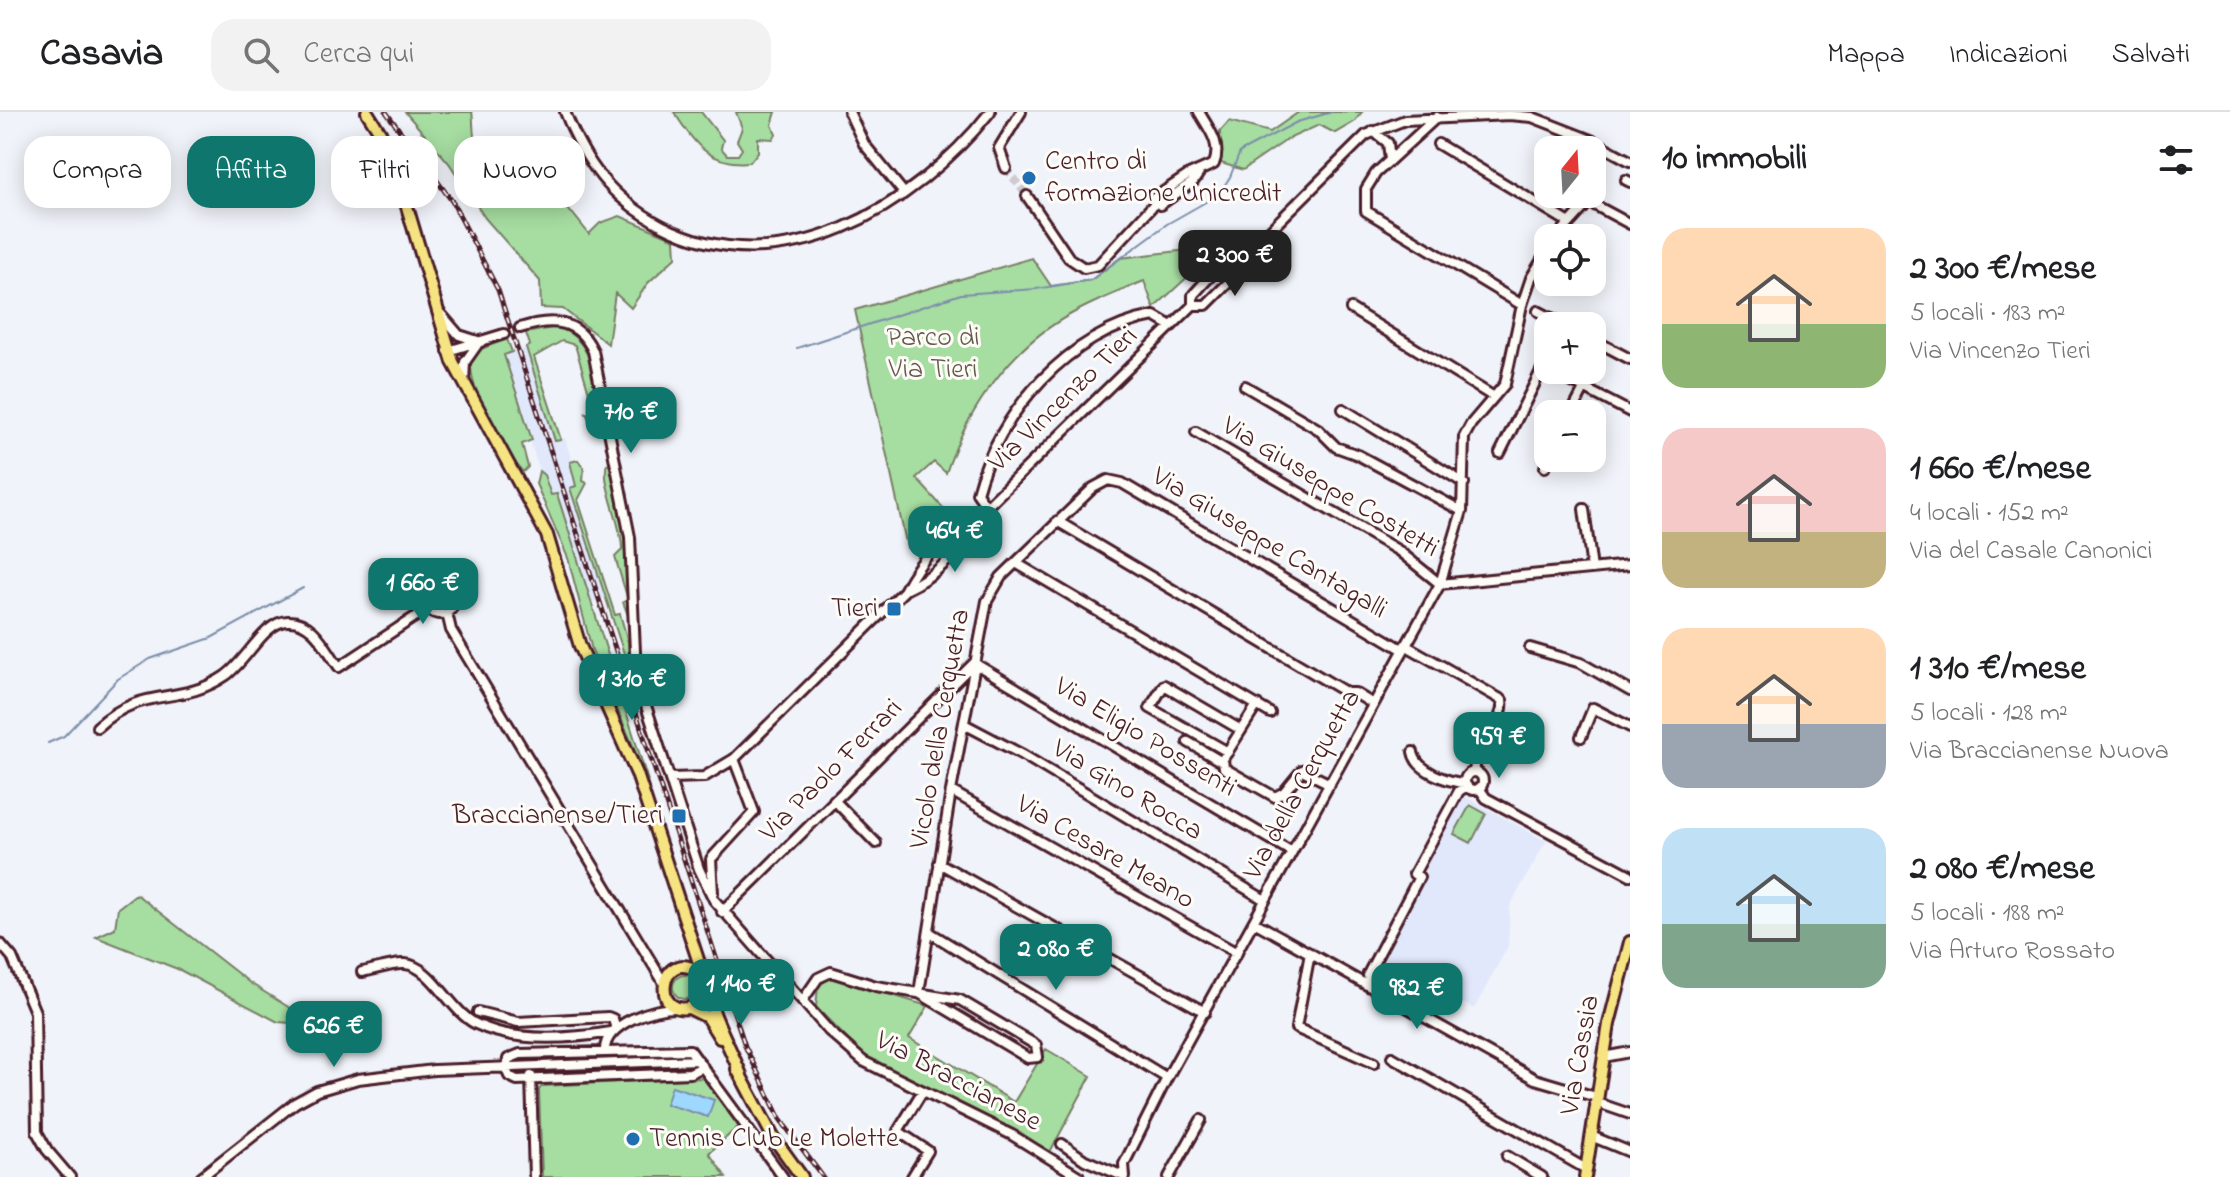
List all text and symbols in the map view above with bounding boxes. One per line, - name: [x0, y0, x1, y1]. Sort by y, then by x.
- search box: [211, 19, 771, 91]
- text: Casavia: [40, 27, 163, 83]
- icon: search: [239, 33, 283, 77]
- text: Cerca qui: [303, 33, 414, 77]
- text: Mappa: [1827, 35, 1905, 76]
- text: Indicazioni: [1949, 35, 2068, 76]
- text: Salvati: [2112, 35, 2190, 76]
- text: 10 immobili: [1662, 135, 1807, 185]
- chip: Compra: [24, 136, 171, 208]
- chip: Affitta: [187, 136, 315, 208]
- chip: Filtri: [331, 136, 438, 208]
- chip: Nuovo: [454, 136, 585, 208]
- north arrow: [1534, 136, 1606, 208]
- map controls: [1534, 136, 1606, 472]
- icon: filters: [2154, 138, 2198, 182]
- place label: Centro di formazione Unicredit: [1045, 142, 1281, 215]
- marker: Centro di formazione Unicredit: [1020, 169, 1038, 187]
- button: locate: [1534, 224, 1606, 296]
- pin: 2 300 €: [1161, 230, 1309, 298]
- text: 2 300 €: [1196, 237, 1274, 275]
- text: 2 300 €/mese: [1910, 245, 2096, 295]
- icon: home: [1726, 260, 1822, 356]
- text: 5 locali · 183 m²: [1910, 295, 2066, 333]
- button: +: [1534, 312, 1606, 384]
- park label: Parco di Via Tieri: [886, 318, 980, 391]
- street label: Via Vincenzo Tieri: [979, 318, 1148, 483]
- text: Via Vincenzo Tieri: [1910, 333, 2091, 371]
- pin: 710 €: [575, 387, 687, 455]
- text: 710 €: [604, 394, 658, 432]
- button: −: [1534, 400, 1606, 472]
- street label: Via Giuseppe Costetti: [1213, 406, 1446, 569]
- text: 1 660 €/mese: [1910, 445, 2091, 495]
- street label: Via Giuseppe Cantagalli: [1143, 457, 1394, 631]
- icon: home: [1726, 460, 1822, 556]
- text: 4 locali · 152 m²: [1910, 495, 2069, 533]
- pin: 464 €: [899, 506, 1011, 574]
- text: 464 €: [926, 513, 984, 551]
- text: Via del Casale Canonici: [1910, 533, 2152, 571]
- pin: 1 660 €: [349, 558, 497, 626]
- text: 1 660 €: [386, 565, 460, 603]
- place label: Tieri: [831, 589, 878, 630]
- marker: Tieri: [885, 600, 903, 618]
- street label: Vicolo della Cerquetta: [900, 606, 982, 853]
- text: 1 310 €/mese: [1910, 645, 2086, 695]
- pin: 1 310 €: [558, 654, 706, 722]
- icon: home: [1726, 660, 1822, 756]
- text: 1 310 €: [597, 661, 667, 699]
- street label: Via Eligio Possenti: [1045, 667, 1244, 809]
- street label: Via della Cerquetta: [1233, 682, 1372, 889]
- street label: Via Paolo Ferrari: [750, 690, 913, 853]
- text: 5 locali · 128 m²: [1910, 695, 2068, 733]
- pin: 959 €: [1443, 712, 1555, 780]
- text: 959 €: [1471, 719, 1527, 757]
- street label: Via Gino Rocca: [1043, 729, 1210, 852]
- text: Via Braccianense Nuova: [1910, 733, 2169, 771]
- street label: Via Cesare Meano: [1007, 785, 1202, 921]
- place label: Braccianense/Tieri: [451, 796, 663, 837]
- marker: Braccianense/Tieri: [670, 807, 688, 825]
- text: 2 080 €/mese: [1910, 845, 2094, 895]
- icon: home: [1726, 860, 1822, 956]
- text: 5 locali · 188 m²: [1910, 895, 2065, 933]
- pin: 2 080 €: [982, 924, 1130, 992]
- text: 2 080 €: [1018, 931, 1094, 969]
- text: Via Arturo Rossato: [1910, 933, 2115, 971]
- pin: 1 140 €: [667, 959, 815, 1027]
- pin: 982 €: [1361, 963, 1473, 1031]
- text: 1 140 €: [706, 966, 776, 1004]
- text: 982 €: [1389, 970, 1445, 1008]
- street label: Via Cassia: [1550, 992, 1612, 1119]
- pin: 626 €: [278, 1001, 390, 1069]
- text: 626 €: [304, 1008, 364, 1046]
- street label: Via Braccianese: [867, 1021, 1049, 1143]
- place label: Tennis Club Le Molette: [649, 1119, 899, 1160]
- marker: Tennis Club Le Molette: [624, 1130, 642, 1148]

